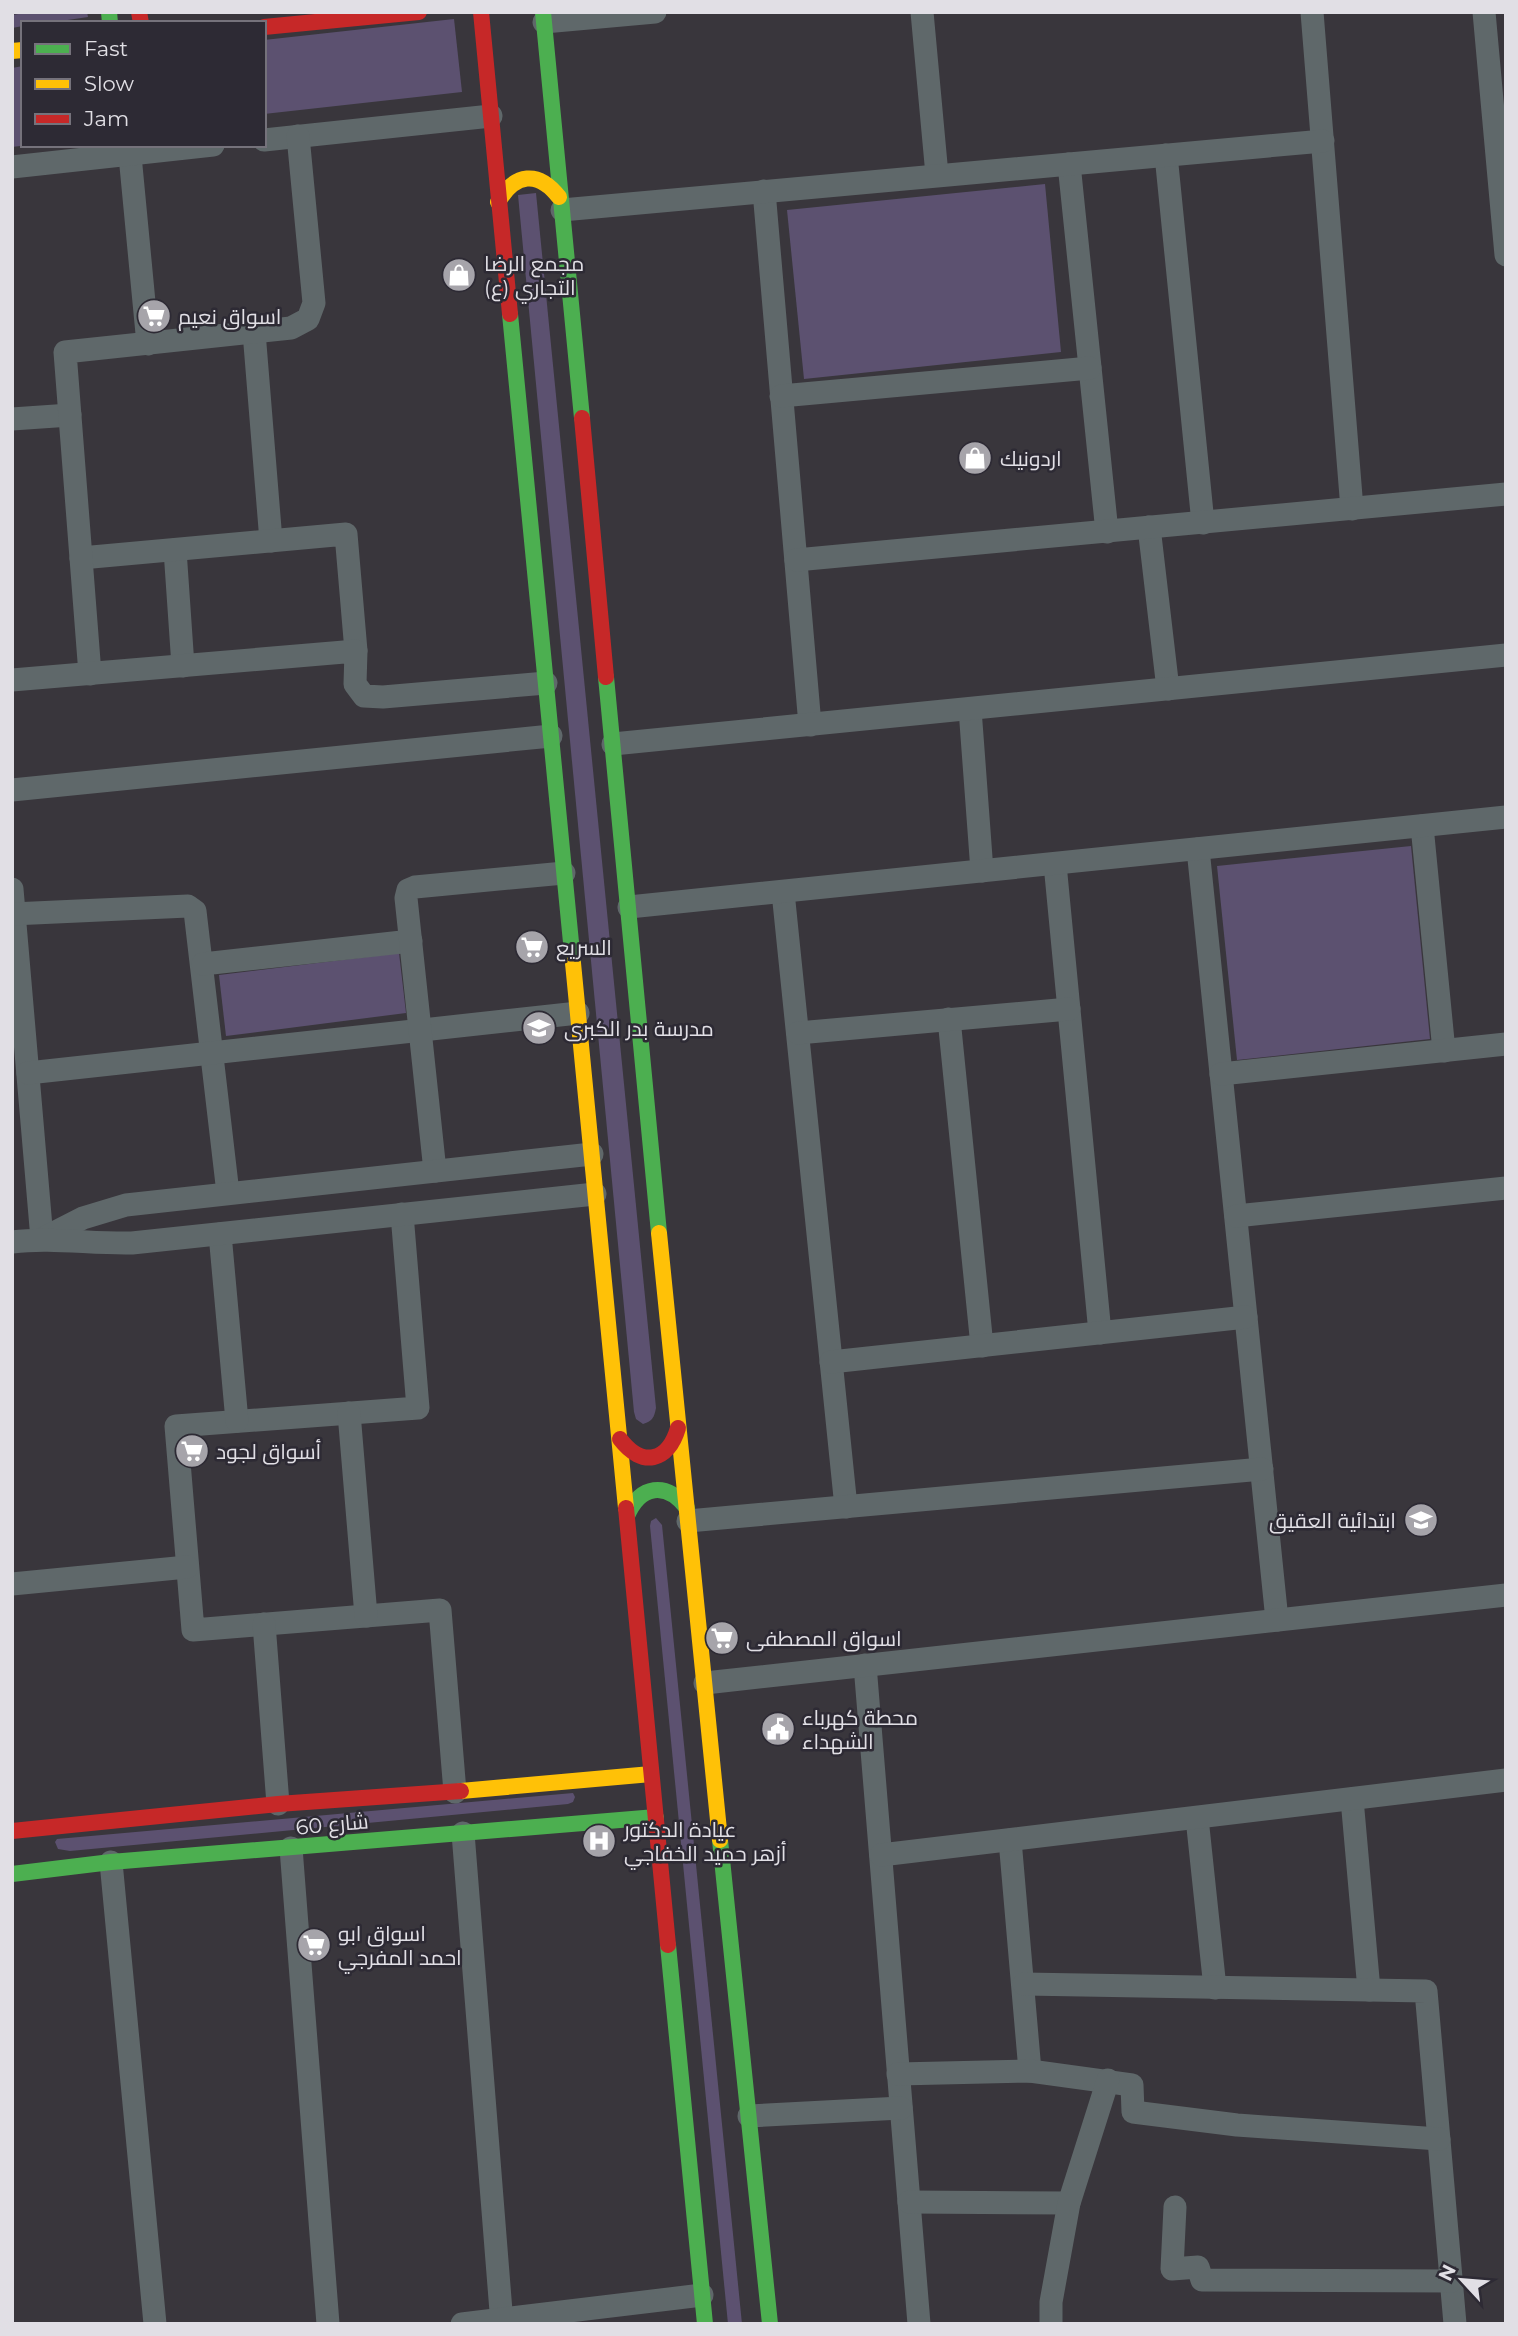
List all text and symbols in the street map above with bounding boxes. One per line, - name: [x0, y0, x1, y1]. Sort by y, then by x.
- legend: [21, 21, 266, 147]
- text: Fast: [84, 36, 128, 61]
- text: Slow: [84, 71, 134, 96]
- text: Jam: [83, 106, 129, 131]
- place label: مجمع الرضا (ع) التجاري: [484, 251, 584, 304]
- shop icon: مجمع الرضا (ع) التجاري: [440, 256, 478, 294]
- supermarket icon: اسواق نعيم: [135, 297, 173, 335]
- place label: اسواق نعيم: [178, 304, 281, 331]
- shop icon: اردونيك: [956, 439, 994, 477]
- place label: اردونيك: [1000, 446, 1062, 471]
- supermarket icon: السريع: [513, 928, 551, 966]
- place label: السريع: [556, 935, 612, 962]
- school or university icon: مدرسة بدر الكبرى: [520, 1009, 558, 1047]
- place label: مدرسة بدر الكبرى: [564, 1016, 714, 1042]
- supermarket icon: أسواق لجود: [173, 1432, 211, 1470]
- place label: أسواق لجود: [216, 1439, 321, 1465]
- school or university icon: ابتدائية العقيق: [1402, 1501, 1440, 1539]
- place label: ابتدائية العقيق: [1269, 1508, 1396, 1534]
- supermarket icon: اسواق المصطفى: [703, 1619, 741, 1657]
- place label: اسواق المصطفى: [746, 1626, 902, 1652]
- place label: محطة كهرباء الشهداء: [802, 1705, 918, 1755]
- public building icon: محطة كهرباء الشهداء: [759, 1710, 797, 1748]
- street label: شارع 60: [295, 1808, 370, 1842]
- place label: عيادة الدكتور أزهر حميد الخفاجي: [623, 1817, 786, 1870]
- hospital icon: عيادة الدكتور أزهر حميد الخفاجي: [580, 1822, 618, 1860]
- place label: اسواق ابو احمد المفرجي: [338, 1921, 462, 1974]
- supermarket icon: اسواق ابو احمد المفرجي: [295, 1926, 333, 1964]
- north arrow: [1427, 2245, 1497, 2315]
- text: N: [1433, 2261, 1461, 2285]

